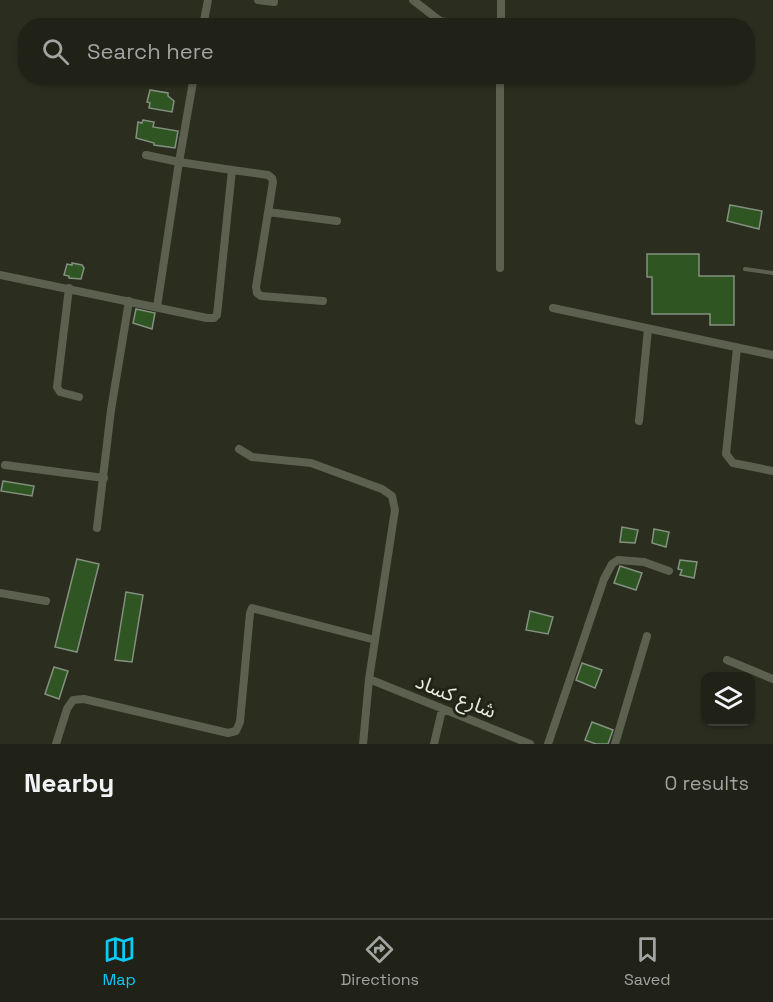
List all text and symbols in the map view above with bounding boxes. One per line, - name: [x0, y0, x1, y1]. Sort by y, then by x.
- search box: [18, 18, 755, 84]
- icon: search: [39, 35, 72, 68]
- text: Search here: [87, 37, 214, 65]
- street label: شارع كساد: [411, 668, 500, 726]
- map controls: [701, 672, 755, 726]
- button: layers: [701, 672, 755, 726]
- text: Nearby: [24, 766, 114, 800]
- text: 0 results: [665, 770, 749, 796]
- tab: Map: [102, 933, 136, 990]
- tab: Directions: [341, 933, 419, 990]
- tab: Saved: [624, 933, 671, 990]

